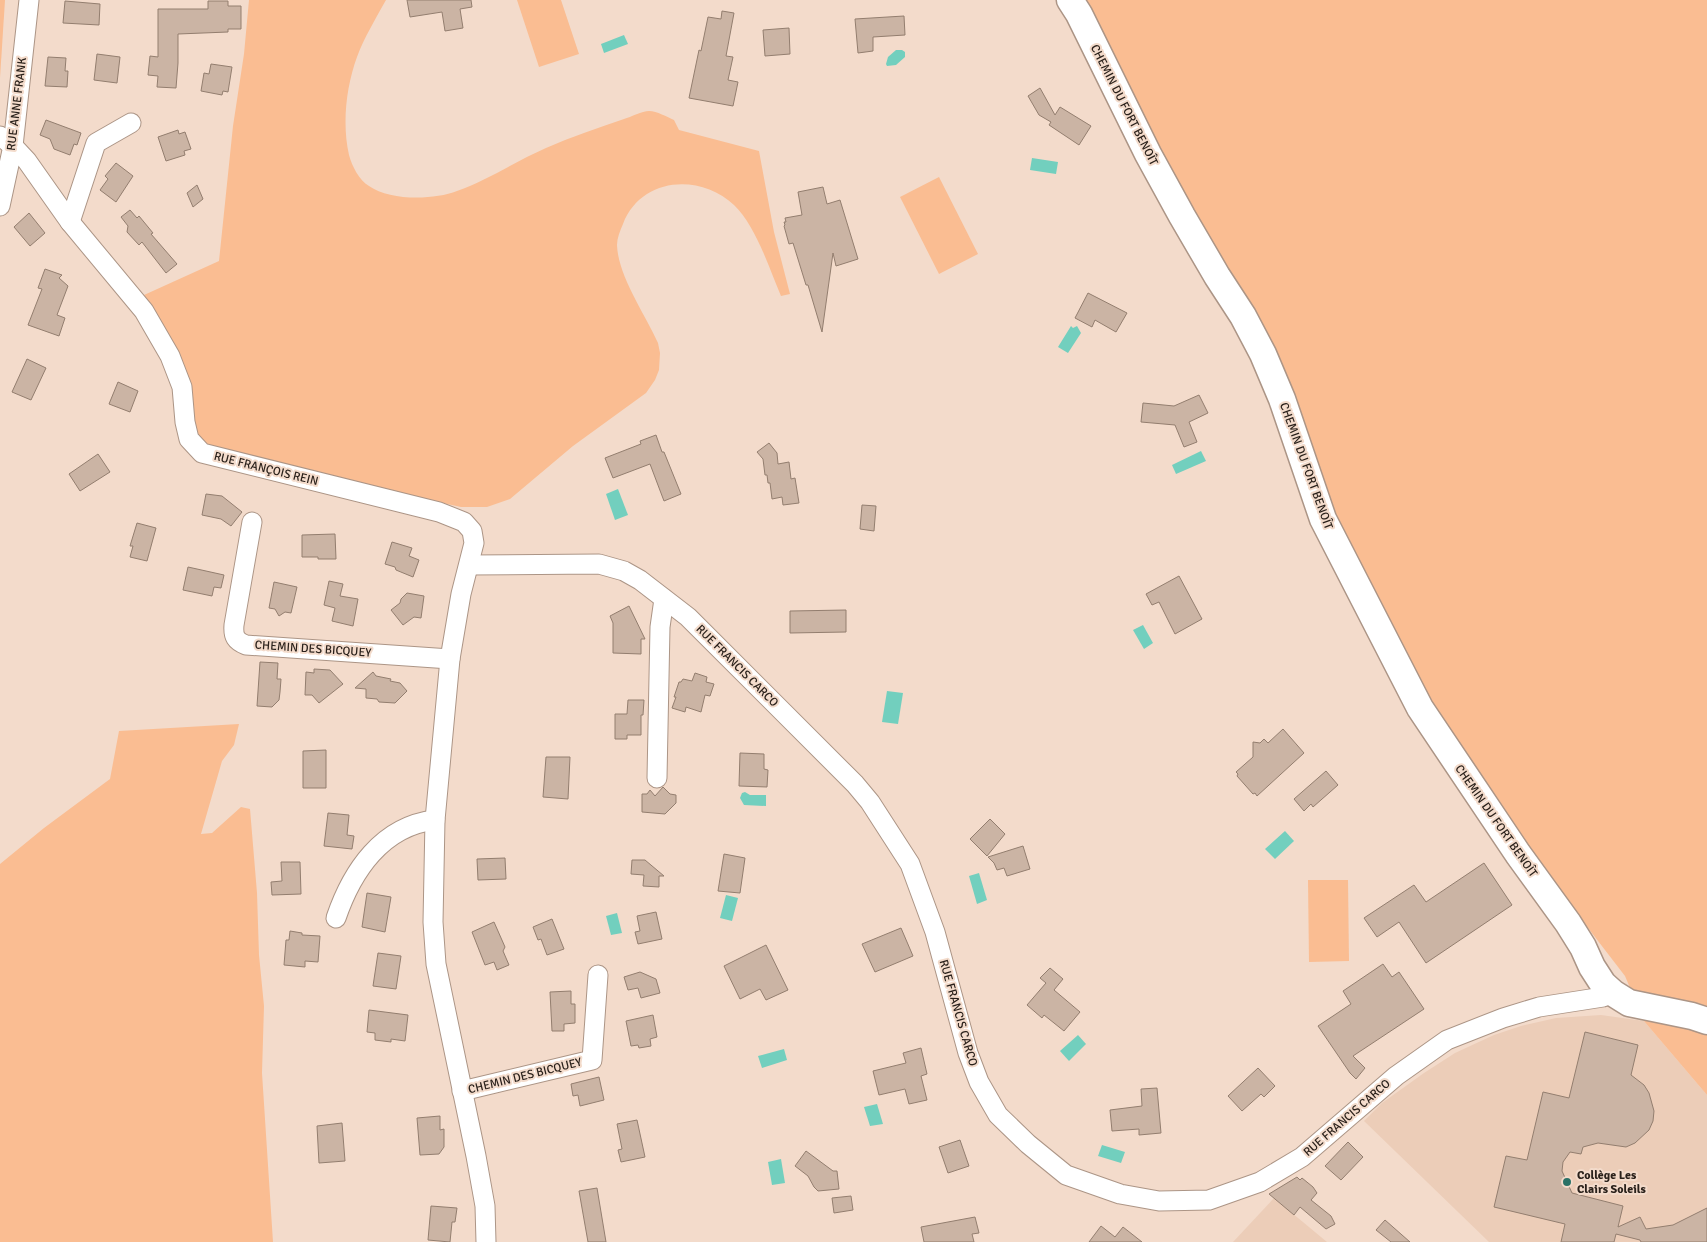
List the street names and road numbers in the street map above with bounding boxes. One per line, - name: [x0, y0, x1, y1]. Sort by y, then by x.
- street label: CHEMIN DU FORT BENOÎT: [1087, 42, 1161, 168]
- street label: RUE ANNE FRANK: [4, 57, 30, 151]
- street label: CHEMIN DU FORT BENOÎT: [1276, 401, 1336, 532]
- street label: RUE FRANÇOIS REIN: [212, 449, 320, 489]
- street label: RUE FRANCIS CARCO: [693, 622, 781, 710]
- street label: CHEMIN DES BICQUEY: [254, 637, 372, 661]
- street label: CHEMIN DU FORT BENOÎT: [1451, 762, 1541, 880]
- street label: RUE FRANCIS CARCO: [936, 958, 980, 1068]
- street label: CHEMIN DES BICQUEY: [467, 1055, 583, 1097]
- street label: RUE FRANCIS CARCO: [1300, 1076, 1394, 1160]

